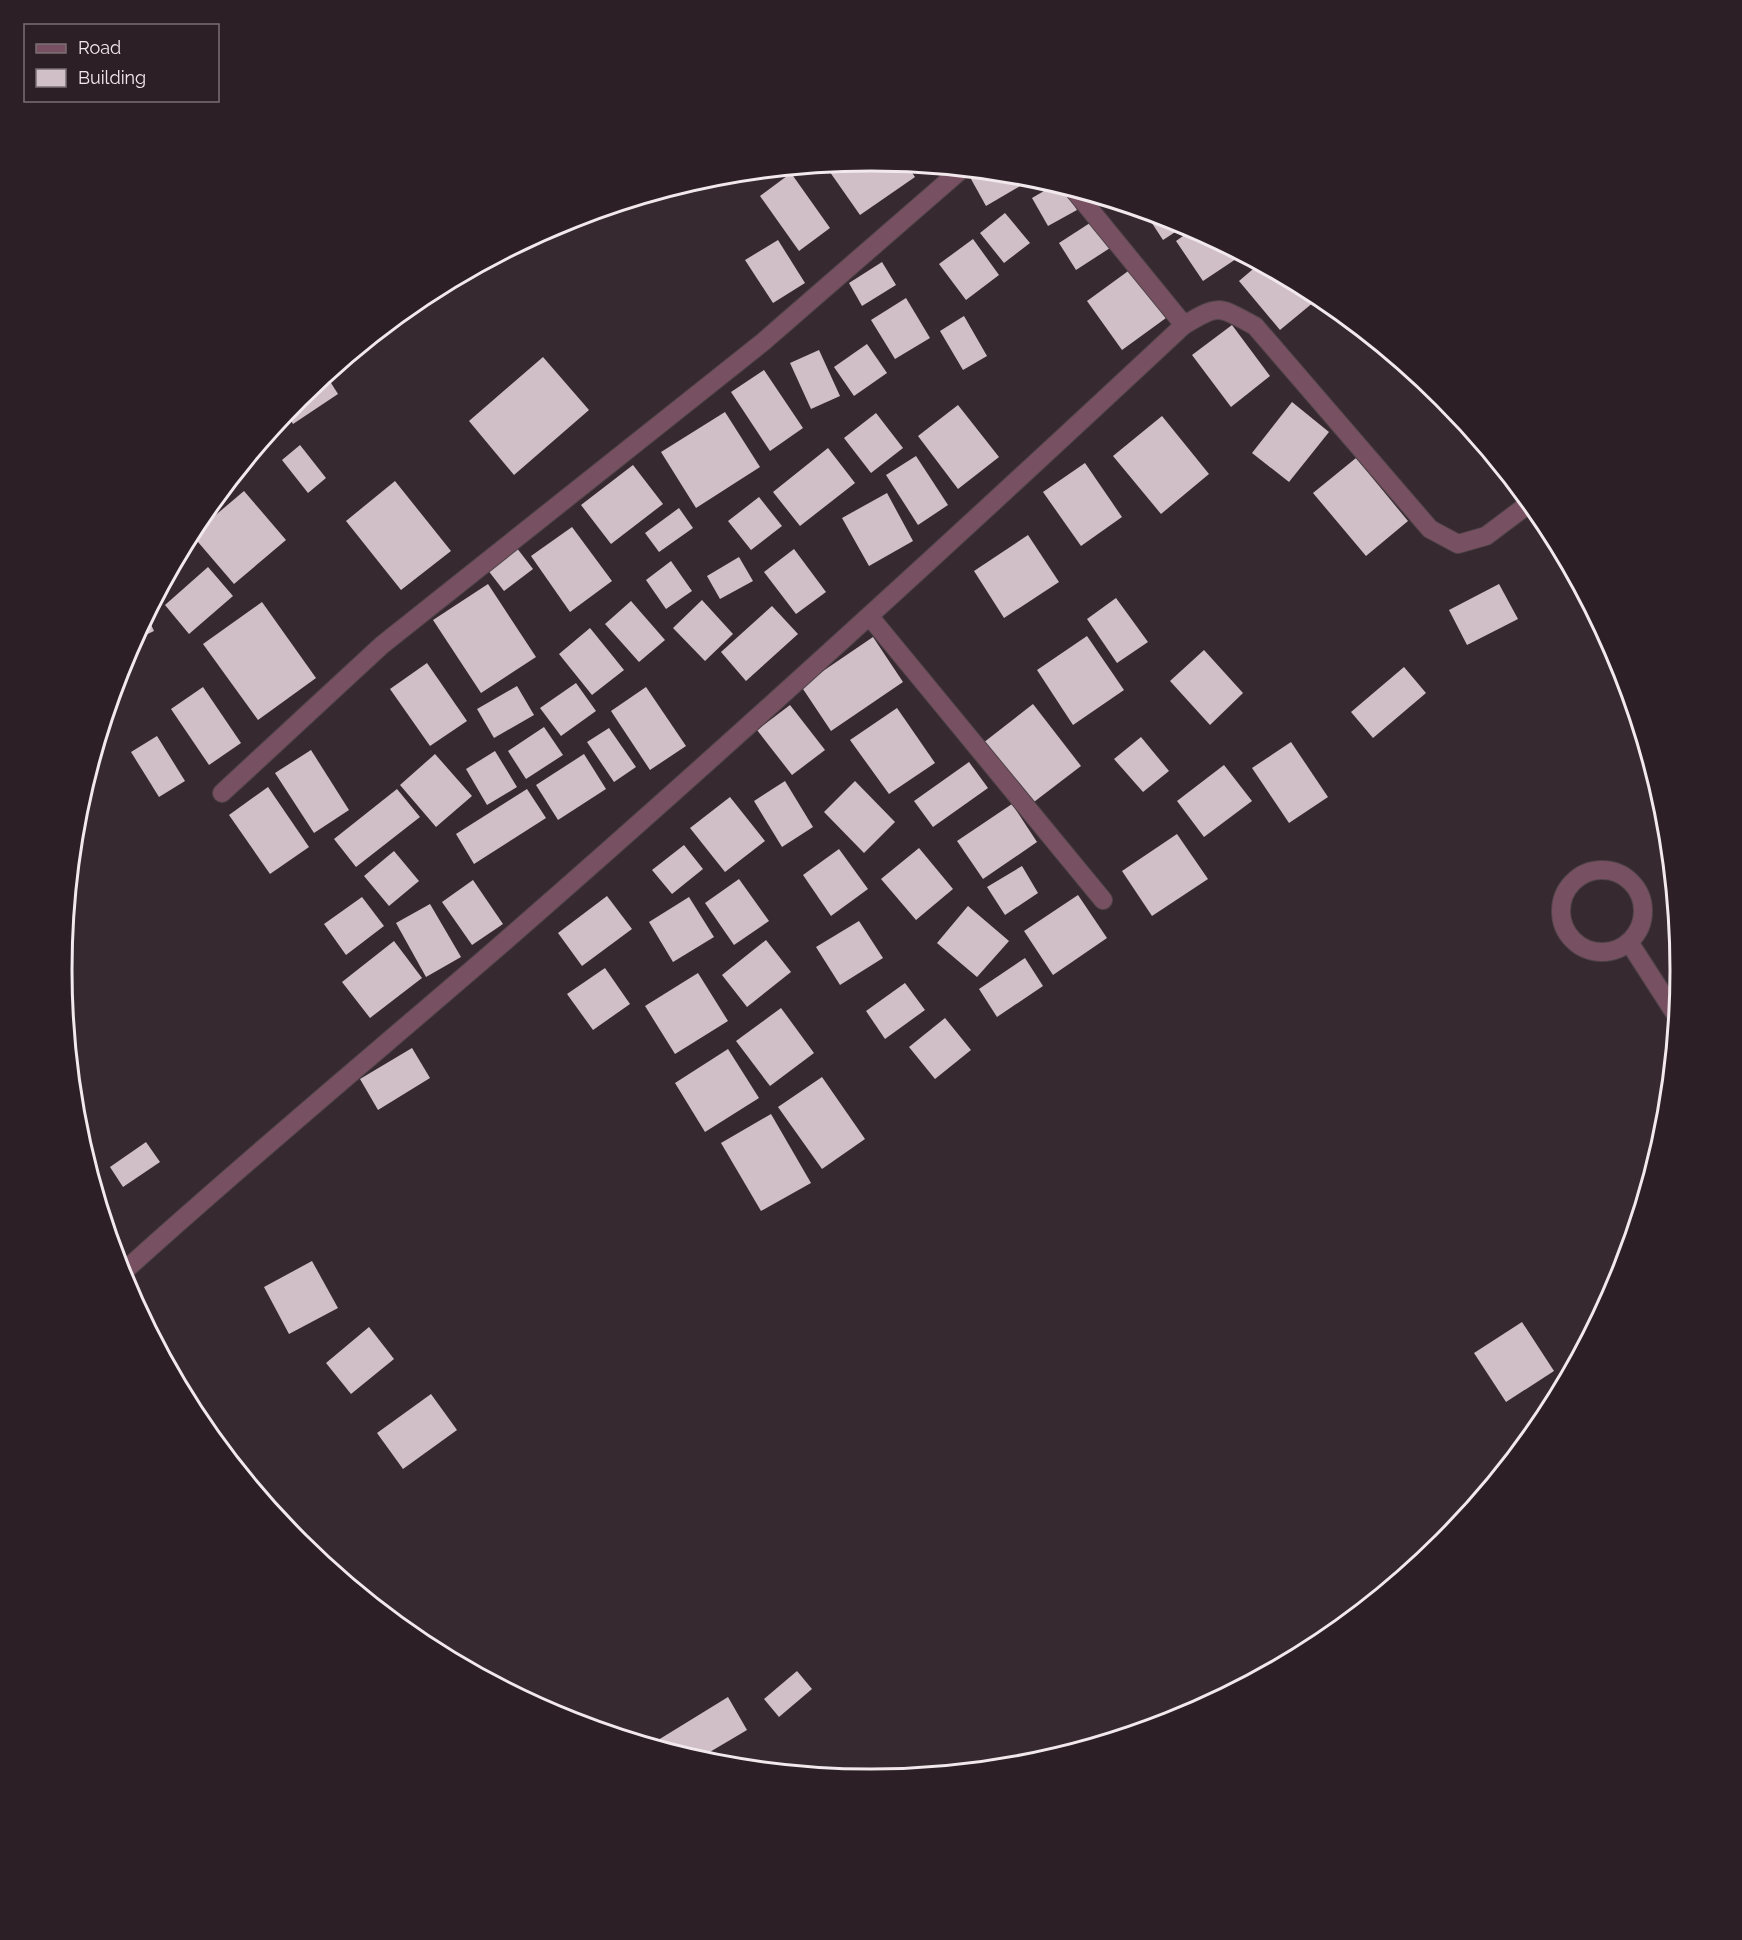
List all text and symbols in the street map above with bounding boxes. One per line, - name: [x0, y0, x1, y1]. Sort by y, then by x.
- legend: [24, 24, 219, 102]
- text: Road: [78, 37, 121, 58]
- text: Building: [78, 67, 146, 88]

